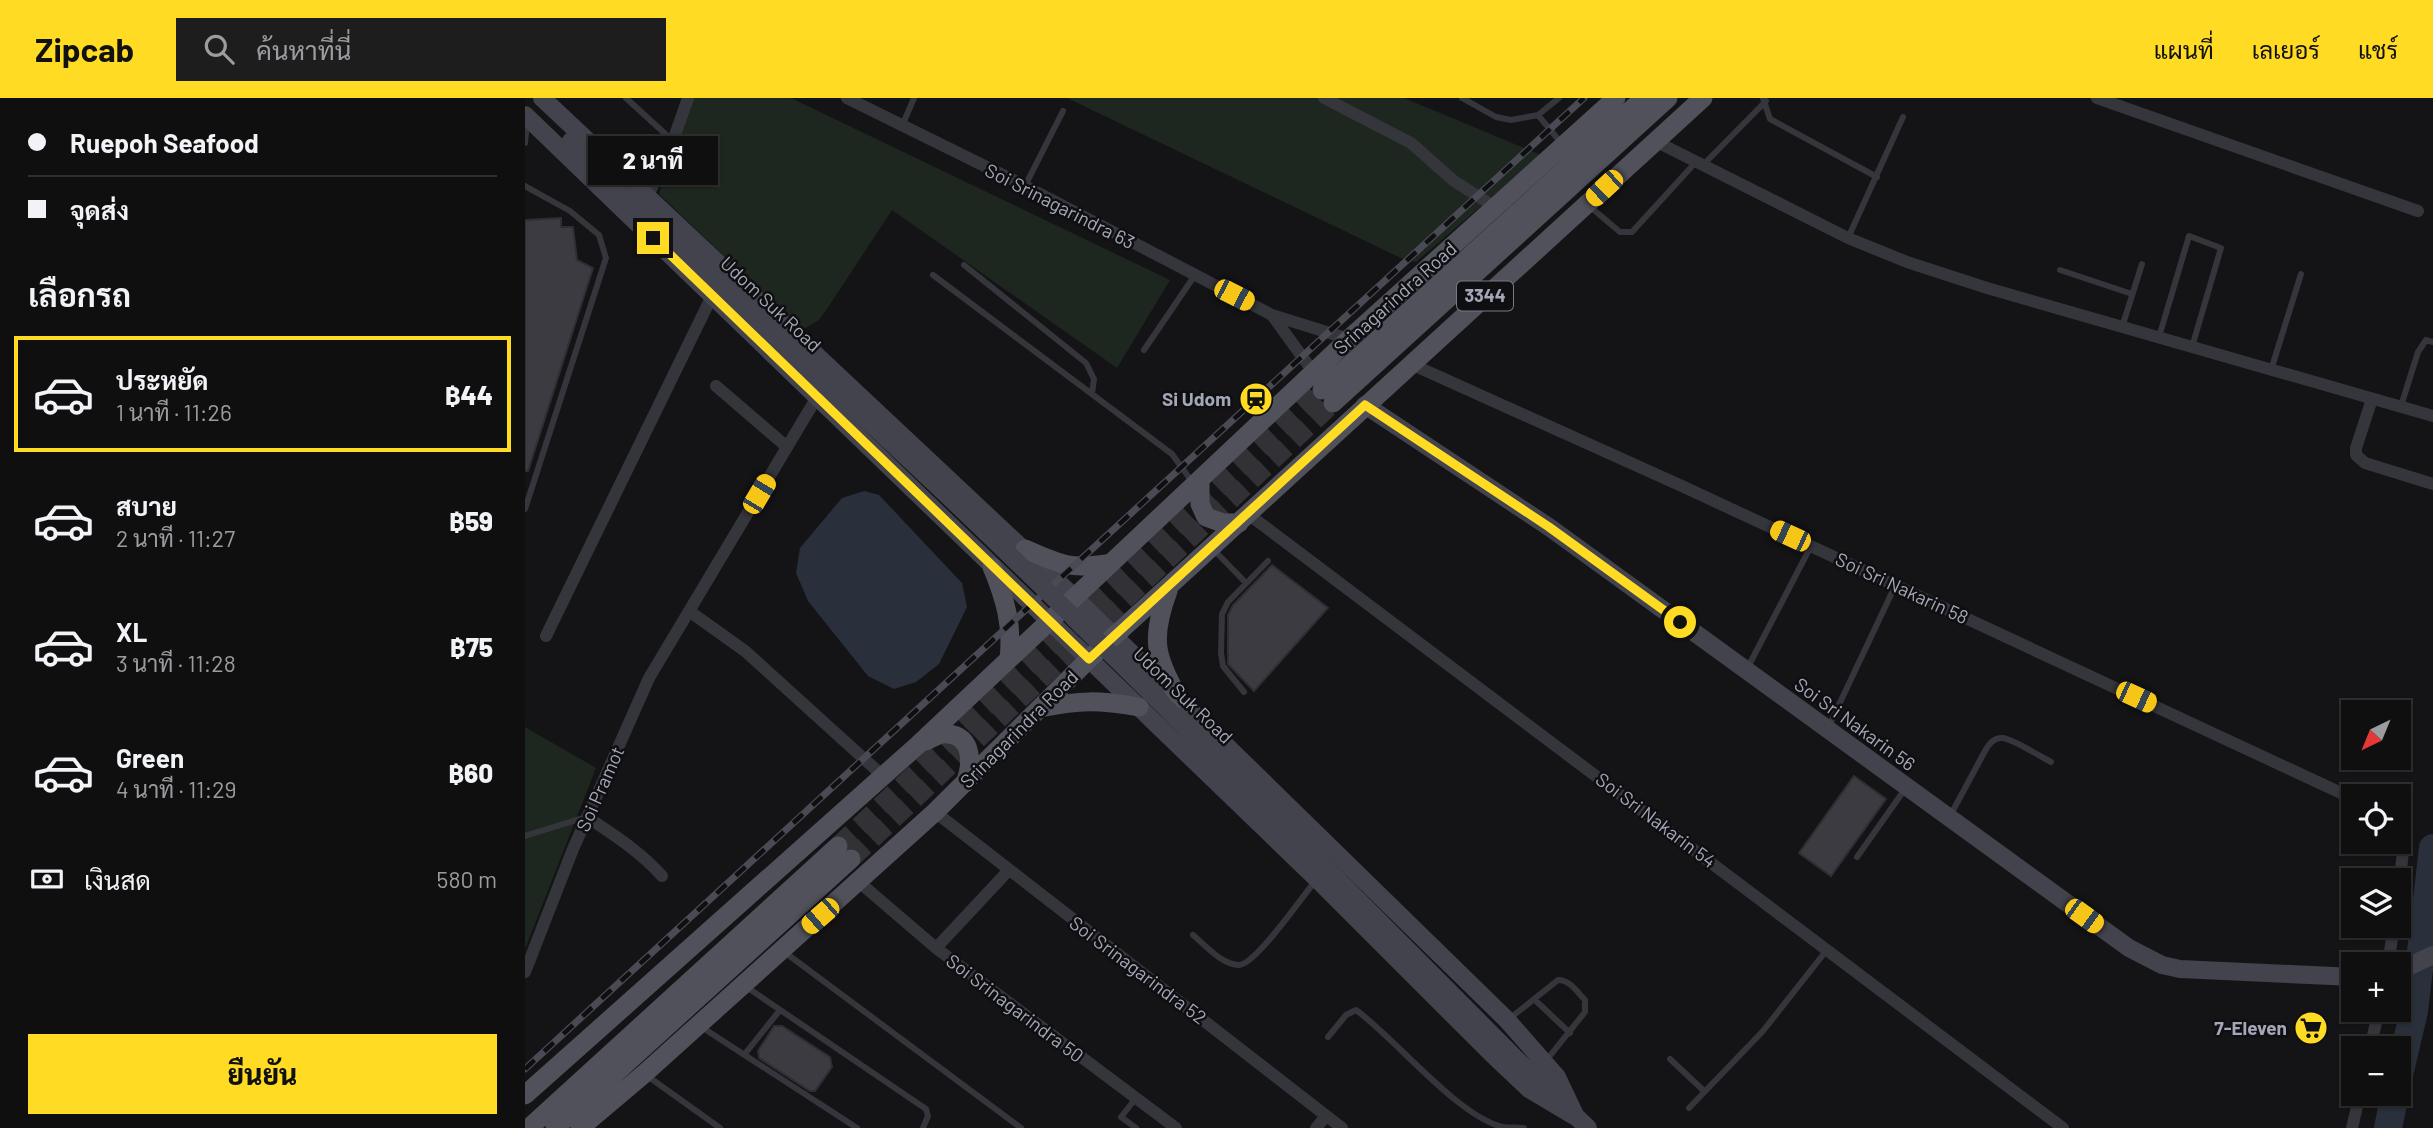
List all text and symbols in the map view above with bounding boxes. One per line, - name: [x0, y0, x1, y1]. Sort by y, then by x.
- search box: [176, 18, 666, 81]
- text: Zipcab: [35, 29, 134, 69]
- icon: search: [200, 30, 238, 68]
- text: ค้นหาที่นี่: [256, 34, 351, 65]
- text: แผนที่: [2154, 35, 2214, 64]
- text: เลเยอร์: [2252, 35, 2320, 64]
- text: แชร์: [2358, 35, 2398, 64]
- text: Ruepoh Seafood: [70, 127, 259, 158]
- callout: 2 นาที: [588, 136, 718, 186]
- text: 2 นาที: [623, 146, 683, 174]
- street label: Soi Srinagarindra 63: [982, 158, 1139, 253]
- car: [1582, 166, 1627, 210]
- text: จุดส่ง: [70, 194, 129, 225]
- route end: [637, 222, 669, 254]
- street label: Srinagarindra Road: [1329, 236, 1461, 359]
- street label: Udom Suk Road: [716, 251, 826, 356]
- text: เลือกรถ: [28, 275, 131, 313]
- car: [1211, 276, 1258, 314]
- road number: 3344: [1457, 281, 1513, 310]
- icon: car: [32, 363, 95, 426]
- text: ประหยัด: [116, 364, 209, 395]
- text: ฿44: [445, 379, 493, 410]
- station icon: Si Udom: [1237, 380, 1275, 418]
- place label: Si Udom: [1162, 387, 1231, 410]
- text: 1 นาที · 11:26: [116, 398, 232, 426]
- car: [740, 471, 779, 517]
- icon: car: [32, 489, 95, 552]
- text: สบาย: [116, 490, 177, 521]
- text: ฿59: [449, 505, 493, 536]
- car: [1767, 518, 1814, 554]
- text: 2 นาที · 11:27: [116, 524, 235, 552]
- street label: Soi Sri Nakarin 58: [1832, 547, 1972, 628]
- route start: [1664, 606, 1696, 638]
- icon: car: [32, 615, 95, 678]
- text: XL: [116, 616, 147, 647]
- text: ฿75: [450, 631, 493, 662]
- street label: Udom Suk Road: [1129, 642, 1238, 748]
- text: 3 นาที · 11:28: [116, 649, 236, 677]
- street label: Srinagarindra Road: [955, 665, 1082, 792]
- street label: Soi Sri Nakarin 56: [1790, 672, 1920, 775]
- car: [2113, 679, 2160, 715]
- north arrow: [2341, 700, 2411, 770]
- map controls: [2341, 700, 2411, 1106]
- icon: car: [32, 741, 95, 804]
- text: Green: [116, 742, 184, 773]
- street label: Soi Pramot: [571, 743, 628, 835]
- text: ฿60: [448, 757, 493, 788]
- street label: Soi Sri Nakarin 54: [1592, 767, 1721, 872]
- text: 4 นาที · 11:29: [116, 775, 237, 803]
- button: locate: [2341, 784, 2411, 854]
- icon: cash: [28, 860, 66, 898]
- text: เงินสด: [84, 864, 151, 895]
- text: 580 m: [437, 865, 497, 893]
- button: layers: [2341, 868, 2411, 938]
- car: [798, 894, 843, 938]
- car: [2061, 895, 2108, 937]
- street label: Soi Srinagarindra 52: [1065, 911, 1211, 1029]
- street label: Soi Srinagarindra 50: [942, 948, 1088, 1067]
- button: +: [2341, 952, 2411, 1022]
- supermarket icon: 7-Eleven: [2292, 1009, 2330, 1047]
- place label: 7-Eleven: [2214, 1016, 2287, 1039]
- button: ยืนยัน: [28, 1034, 497, 1114]
- button: −: [2341, 1036, 2411, 1106]

